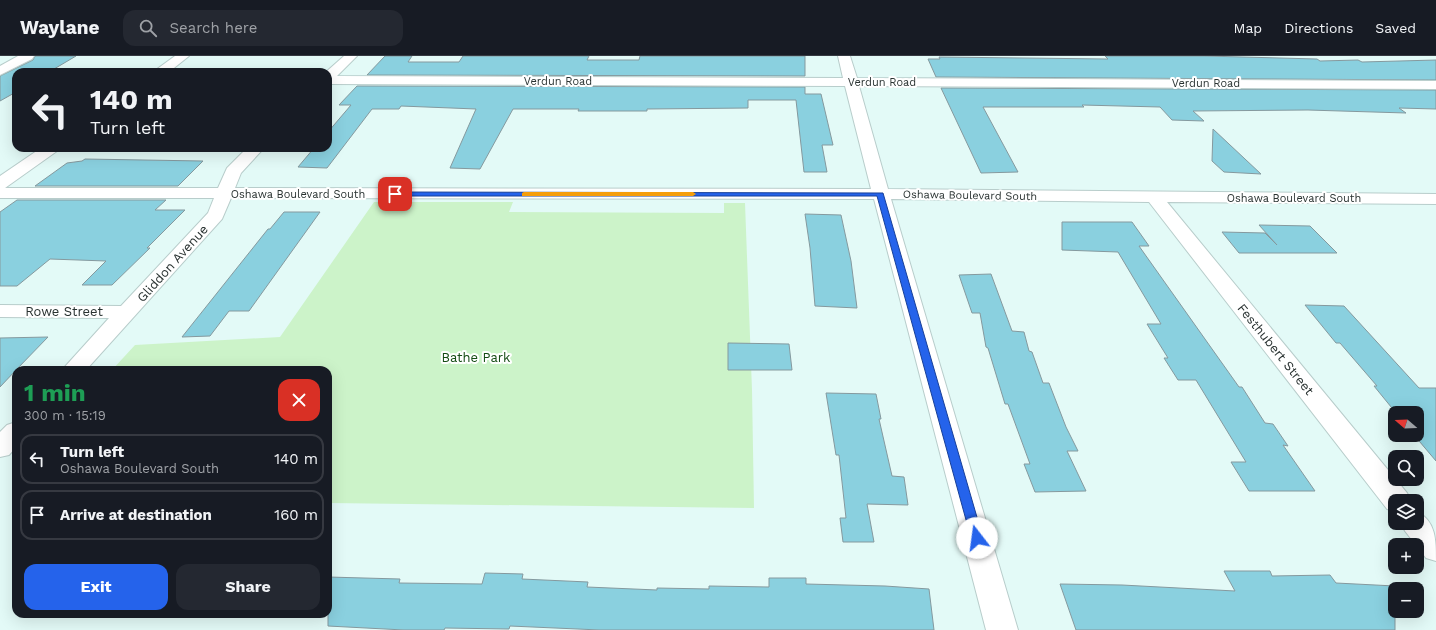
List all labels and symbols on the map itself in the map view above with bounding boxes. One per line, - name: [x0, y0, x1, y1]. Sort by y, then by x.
- street label: Verdun Road: [524, 75, 592, 88]
- street label: Verdun Road: [848, 76, 916, 89]
- street label: Verdun Road: [1172, 77, 1240, 90]
- pin: [378, 177, 412, 211]
- street label: Oshawa Boulevard South: [231, 188, 365, 201]
- street label: Oshawa Boulevard South: [903, 188, 1037, 203]
- street label: Oshawa Boulevard South: [1227, 192, 1361, 205]
- street label: Gliddon Avenue: [134, 222, 211, 305]
- street label: Festhubert Street: [1234, 301, 1317, 398]
- street label: Rowe Street: [25, 304, 103, 319]
- park label: Bathe Park: [442, 350, 511, 365]
- north arrow: [1388, 406, 1424, 442]
- position arrow: [956, 517, 998, 559]

